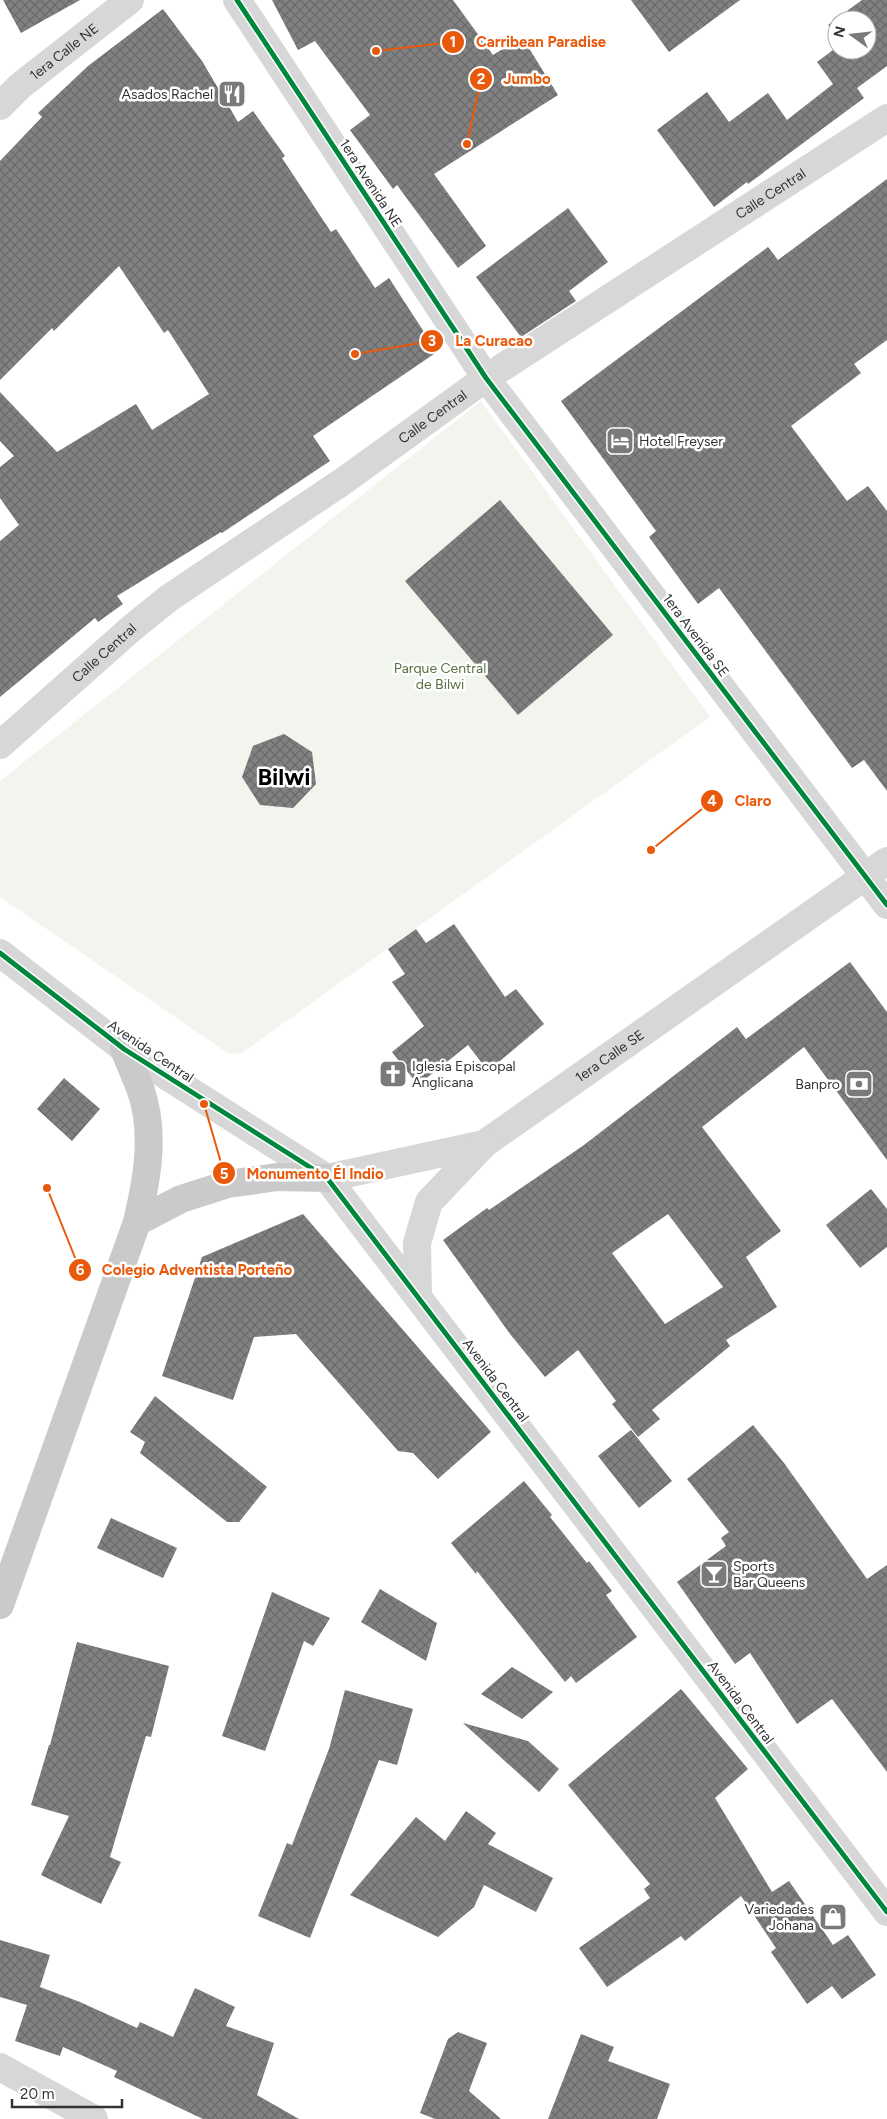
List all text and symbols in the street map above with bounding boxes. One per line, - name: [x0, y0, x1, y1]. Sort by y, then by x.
- north arrow: [827, 10, 877, 60]
- street label: 1era Calle NE: [26, 20, 102, 84]
- text: N: [830, 24, 850, 39]
- callout: Carribean Paradise: [440, 27, 616, 57]
- text: 1: [450, 33, 456, 51]
- text: Carribean Paradise: [476, 33, 607, 51]
- callout: Jumbo: [469, 64, 561, 94]
- text: 2: [477, 70, 486, 88]
- text: Jumbo: [503, 70, 551, 88]
- restaurant icon: Asados Rachel: [217, 79, 247, 109]
- place label: Asados Rachel: [122, 86, 213, 103]
- street label: 1era Avenida NE: [336, 136, 405, 231]
- street label: Calle Central: [732, 165, 809, 223]
- callout: La Curacao: [420, 326, 542, 356]
- text: 3: [428, 332, 436, 350]
- text: La Curacao: [455, 332, 533, 350]
- street label: Calle Central: [395, 387, 470, 447]
- hotel icon: Hotel Freyser: [605, 426, 635, 456]
- place label: Hotel Freyser: [639, 433, 723, 450]
- street label: 1era Avenida SE: [659, 590, 732, 680]
- street label: Calle Central: [69, 620, 140, 686]
- park label: Parque Central de Bilwi: [394, 660, 486, 693]
- district label: Bilwi: [257, 762, 311, 791]
- callout: Claro: [699, 786, 781, 816]
- text: 4: [707, 792, 717, 810]
- text: Claro: [735, 792, 772, 810]
- street label: Avenida Central: [105, 1016, 197, 1086]
- street label: 1era Calle SE: [572, 1026, 648, 1086]
- place label: Iglesia Episcopal Anglicana: [412, 1058, 516, 1091]
- church icon: Iglesia Episcopal Anglicana: [378, 1059, 408, 1089]
- bank icon: Banpro: [844, 1069, 874, 1099]
- place label: Banpro: [795, 1076, 840, 1093]
- callout: Monumento Él Indio: [212, 1158, 394, 1188]
- text: 5: [220, 1165, 229, 1183]
- text: Monumento Él Indio: [246, 1165, 384, 1183]
- callout: Colegio Adventista Porteño: [67, 1255, 303, 1285]
- text: 6: [76, 1261, 85, 1279]
- text: Colegio Adventista Porteño: [102, 1261, 292, 1279]
- street label: Avenida Central: [459, 1335, 532, 1425]
- place label: Sports Bar Queens: [733, 1558, 805, 1591]
- bar icon: Sports Bar Queens: [699, 1559, 729, 1589]
- street label: Avenida Central: [704, 1657, 777, 1747]
- place label: Variedades Johana: [744, 1901, 814, 1934]
- shop icon: Variedades Johana: [818, 1902, 848, 1932]
- scale bar: [12, 2076, 122, 2108]
- text: 20 m: [20, 2085, 54, 2103]

